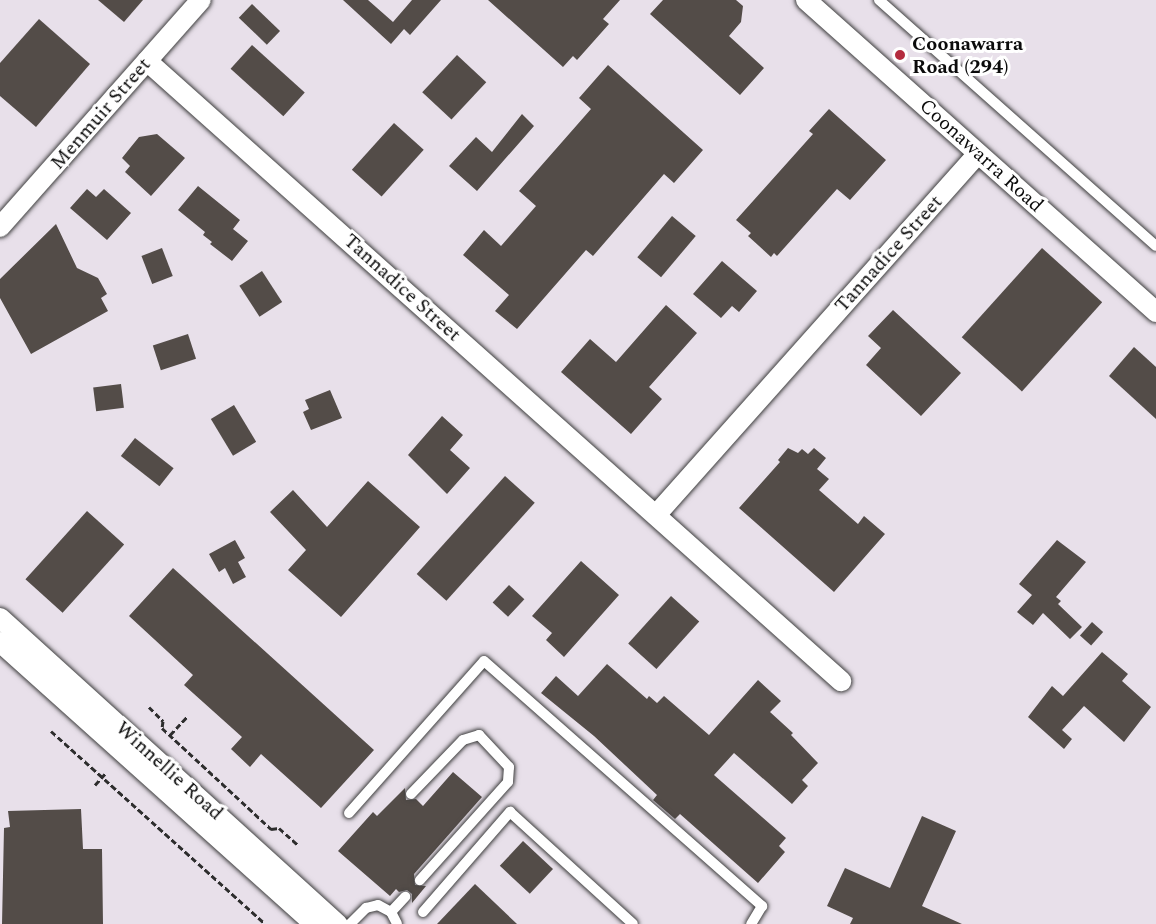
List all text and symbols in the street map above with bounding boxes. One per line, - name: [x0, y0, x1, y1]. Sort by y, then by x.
- place label: Coonawarra Road (294): [912, 32, 1023, 79]
- marker: Coonawarra Road (294): [893, 48, 907, 62]
- street label: Menmuir Street: [46, 53, 156, 175]
- street label: Coonawarra Road: [914, 94, 1048, 218]
- street label: Tannadice Street: [830, 190, 948, 318]
- street label: Tannadice Street: [338, 229, 466, 347]
- street label: Winnellie Road: [110, 716, 228, 826]

